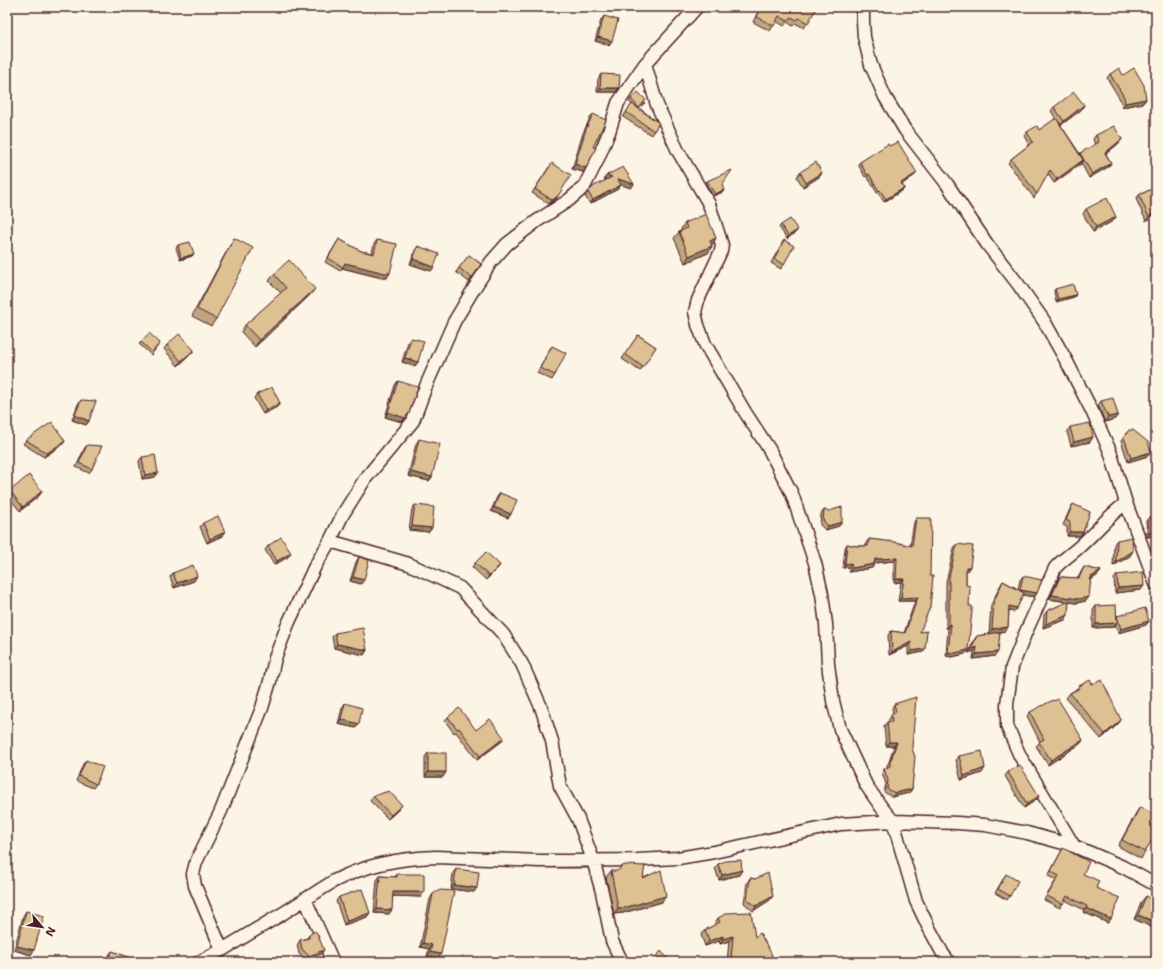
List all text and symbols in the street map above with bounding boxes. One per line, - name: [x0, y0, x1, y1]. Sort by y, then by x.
- north arrow: [22, 907, 62, 947]
- text: N: [41, 924, 59, 939]

